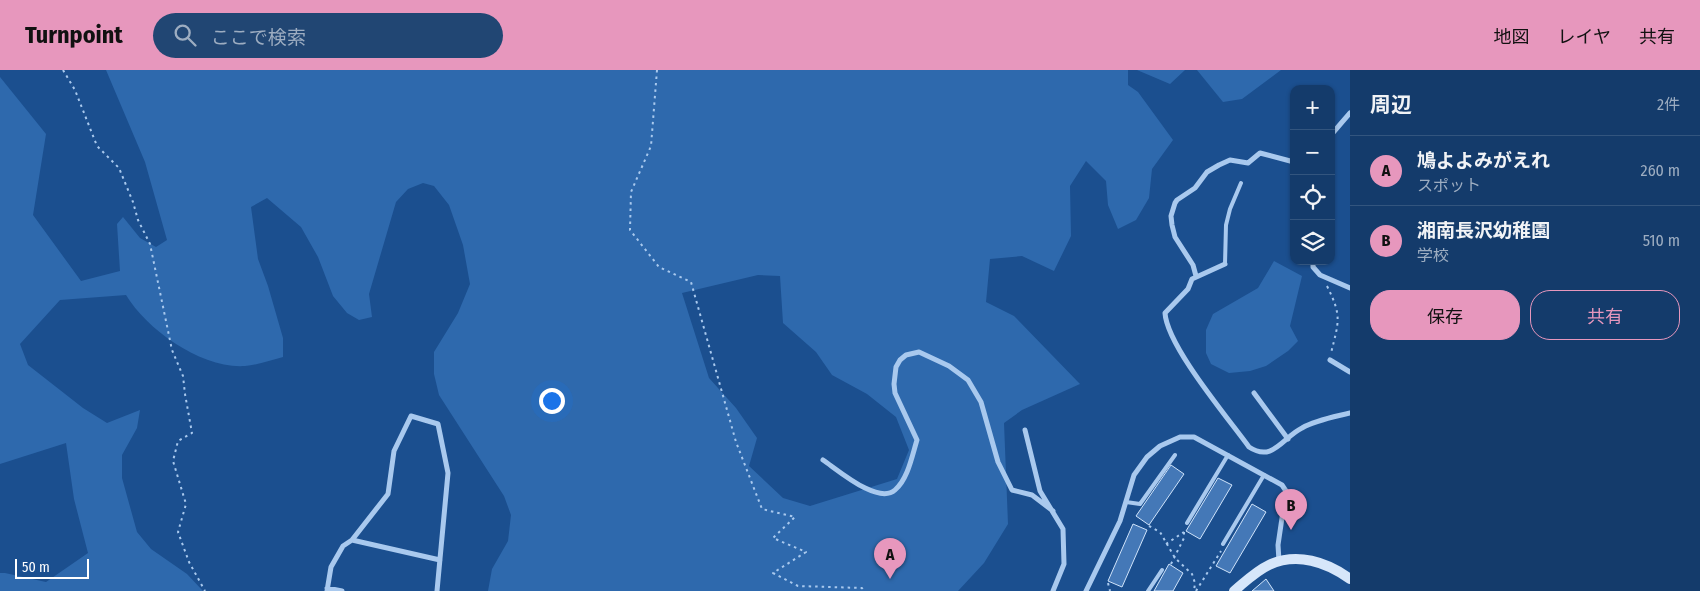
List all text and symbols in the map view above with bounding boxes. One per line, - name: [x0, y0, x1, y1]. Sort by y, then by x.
- search box: [153, 13, 503, 58]
- text: Turnpoint: [25, 21, 123, 49]
- icon: search: [171, 21, 199, 49]
- text: ここで検索: [211, 26, 306, 49]
- text: 地図: [1494, 26, 1530, 48]
- text: レイヤ: [1558, 26, 1611, 48]
- text: 共有: [1639, 26, 1675, 48]
- map controls: [1290, 85, 1335, 265]
- button: +: [1290, 85, 1335, 130]
- text: 周辺: [1370, 92, 1412, 118]
- text: 2件: [1657, 95, 1680, 114]
- button: −: [1290, 130, 1335, 175]
- text: 鳩よよみがえれ: [1417, 149, 1550, 172]
- text: A: [1382, 161, 1390, 180]
- text: 260 m: [1641, 161, 1680, 180]
- button: locate: [1290, 175, 1335, 220]
- text: スポット: [1417, 176, 1481, 195]
- text: 湘南長沢幼稚園: [1417, 219, 1550, 242]
- button: layers: [1290, 220, 1335, 265]
- text: B: [1382, 231, 1390, 250]
- text: 510 m: [1643, 231, 1680, 250]
- text: 学校: [1417, 246, 1449, 265]
- button: 保存: [1370, 290, 1520, 340]
- button: 共有: [1530, 290, 1680, 340]
- your location: [539, 388, 565, 414]
- pin: B: [1275, 489, 1307, 530]
- pin: A: [874, 538, 906, 579]
- scale bar: [15, 556, 89, 579]
- text: 50 m: [22, 559, 50, 576]

